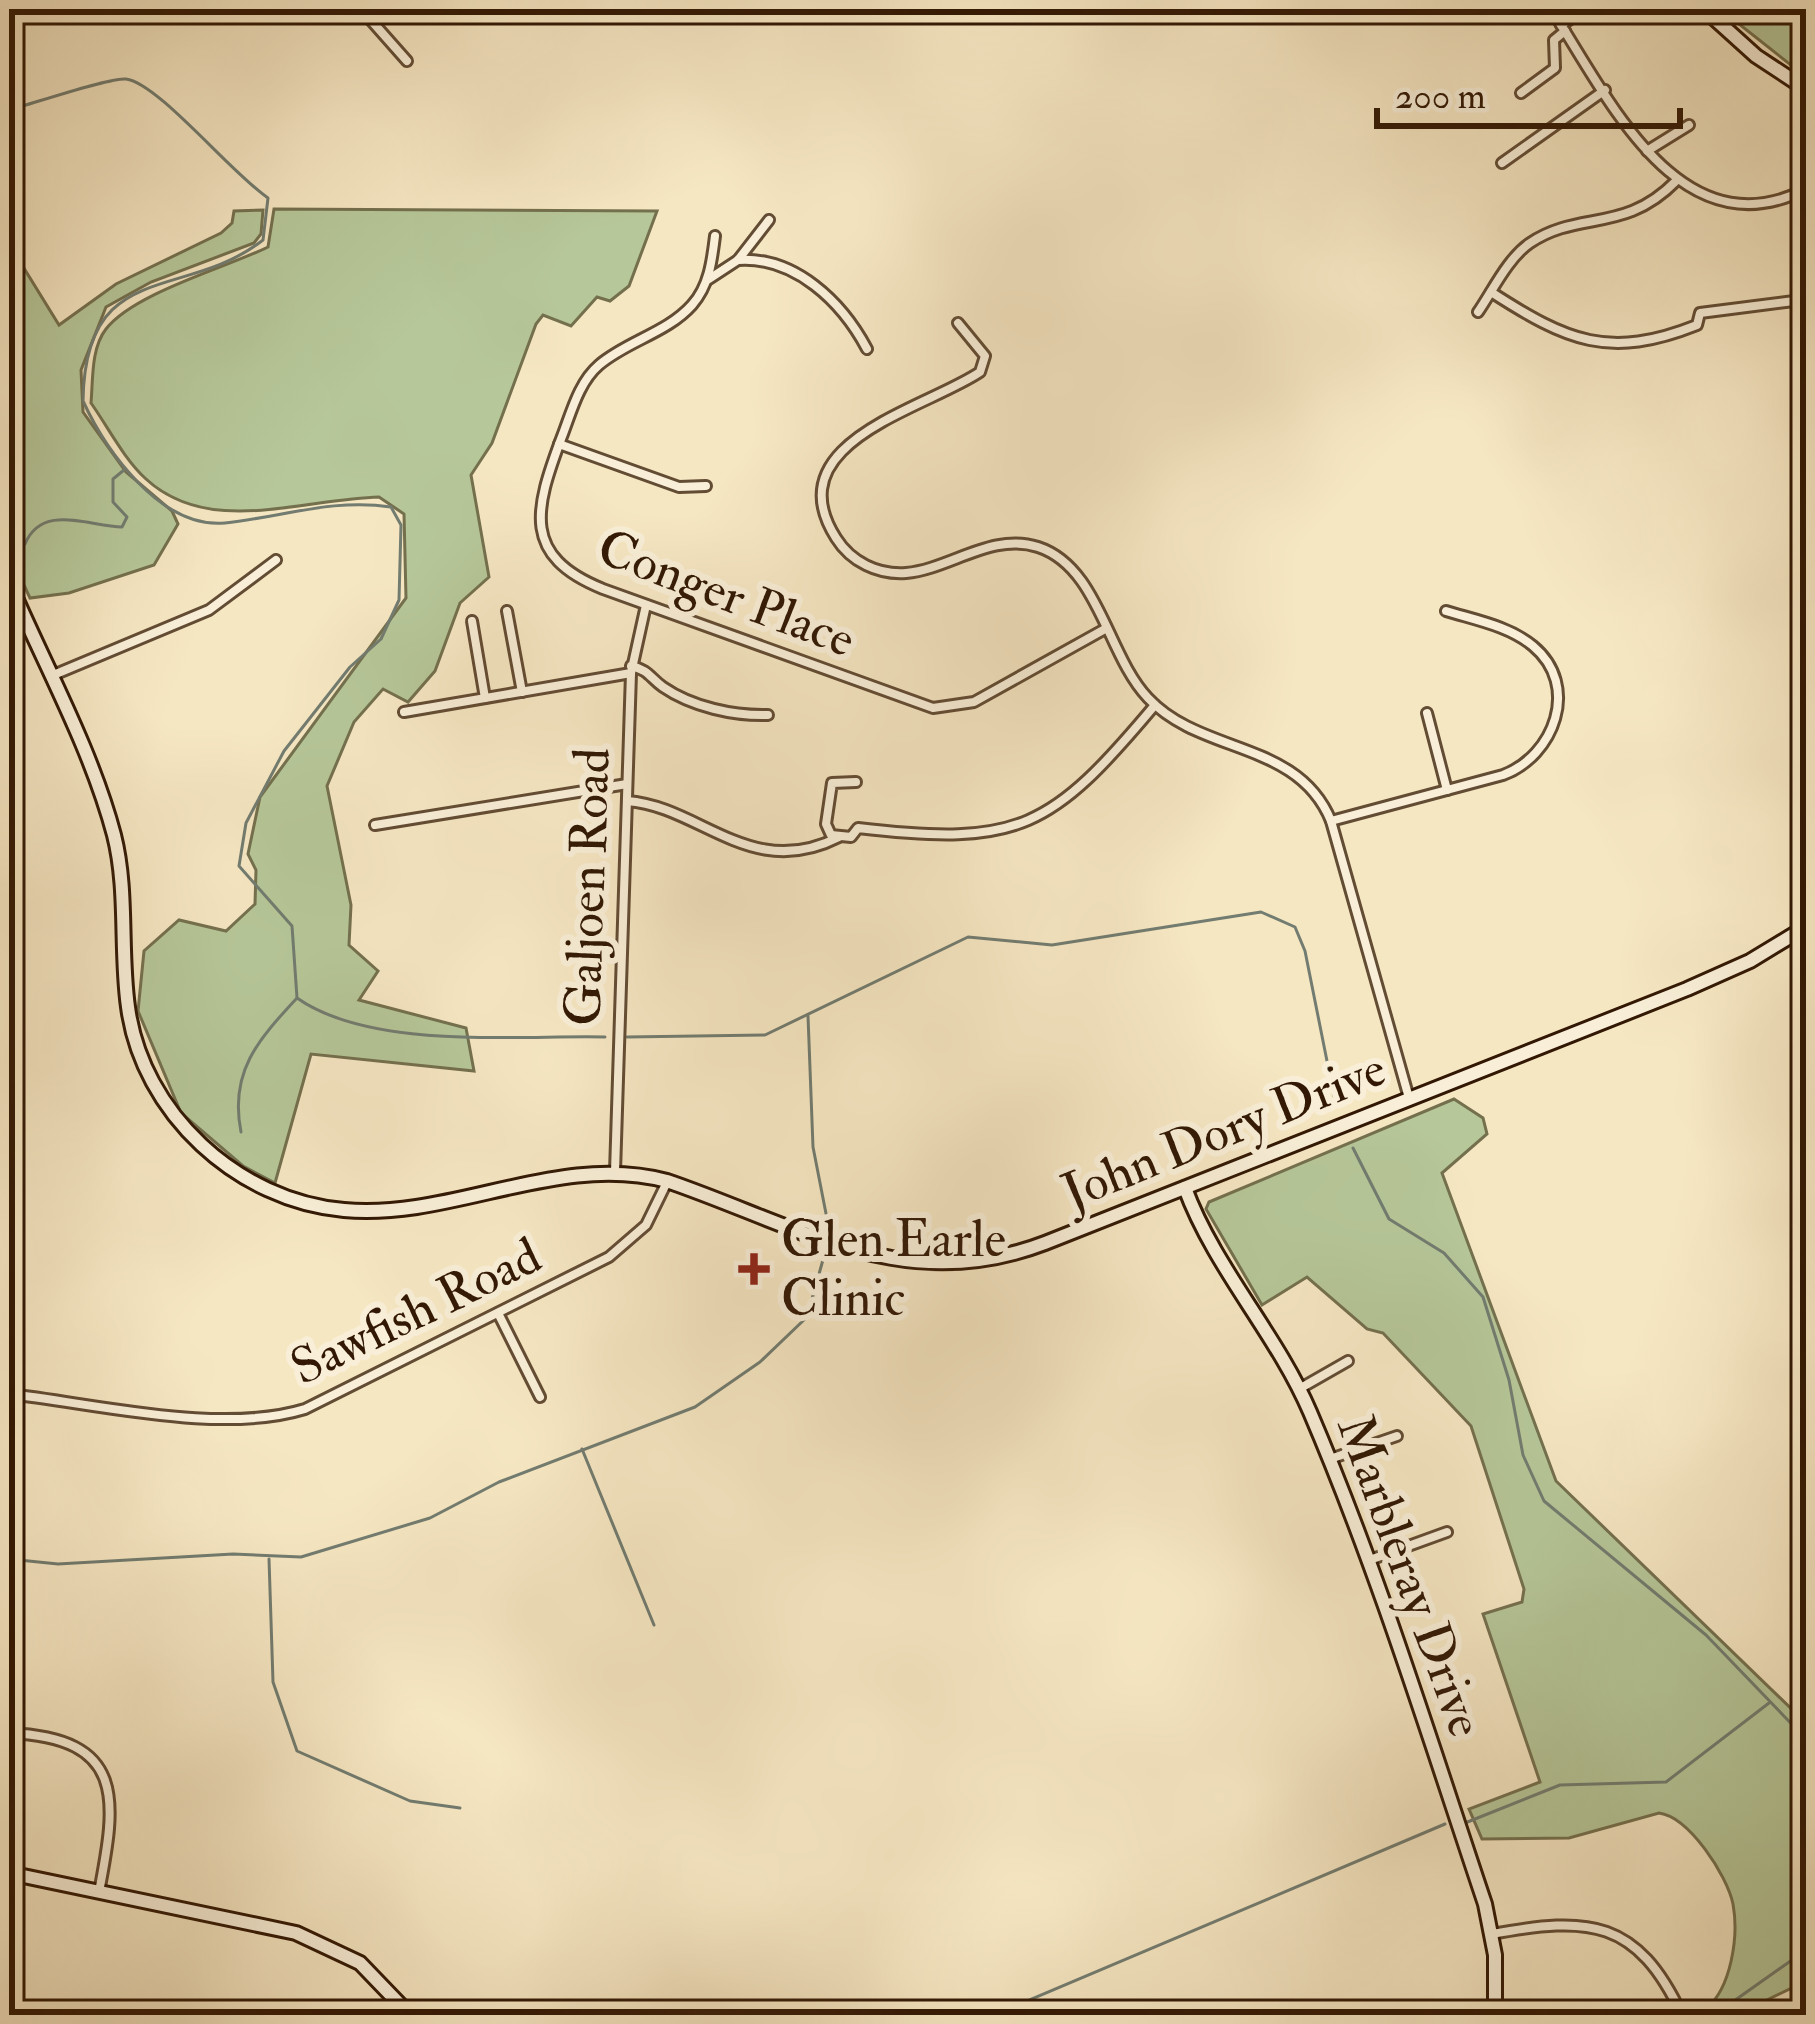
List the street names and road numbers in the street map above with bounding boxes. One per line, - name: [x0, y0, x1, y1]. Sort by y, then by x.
- street label: Conger Place: [588, 516, 864, 672]
- street label: Galjoen Road: [551, 747, 625, 1027]
- street label: John Dory Drive: [1051, 1037, 1395, 1226]
- street label: Sawfish Road: [281, 1224, 551, 1400]
- street label: Marbleray Drive: [1322, 1407, 1498, 1745]

